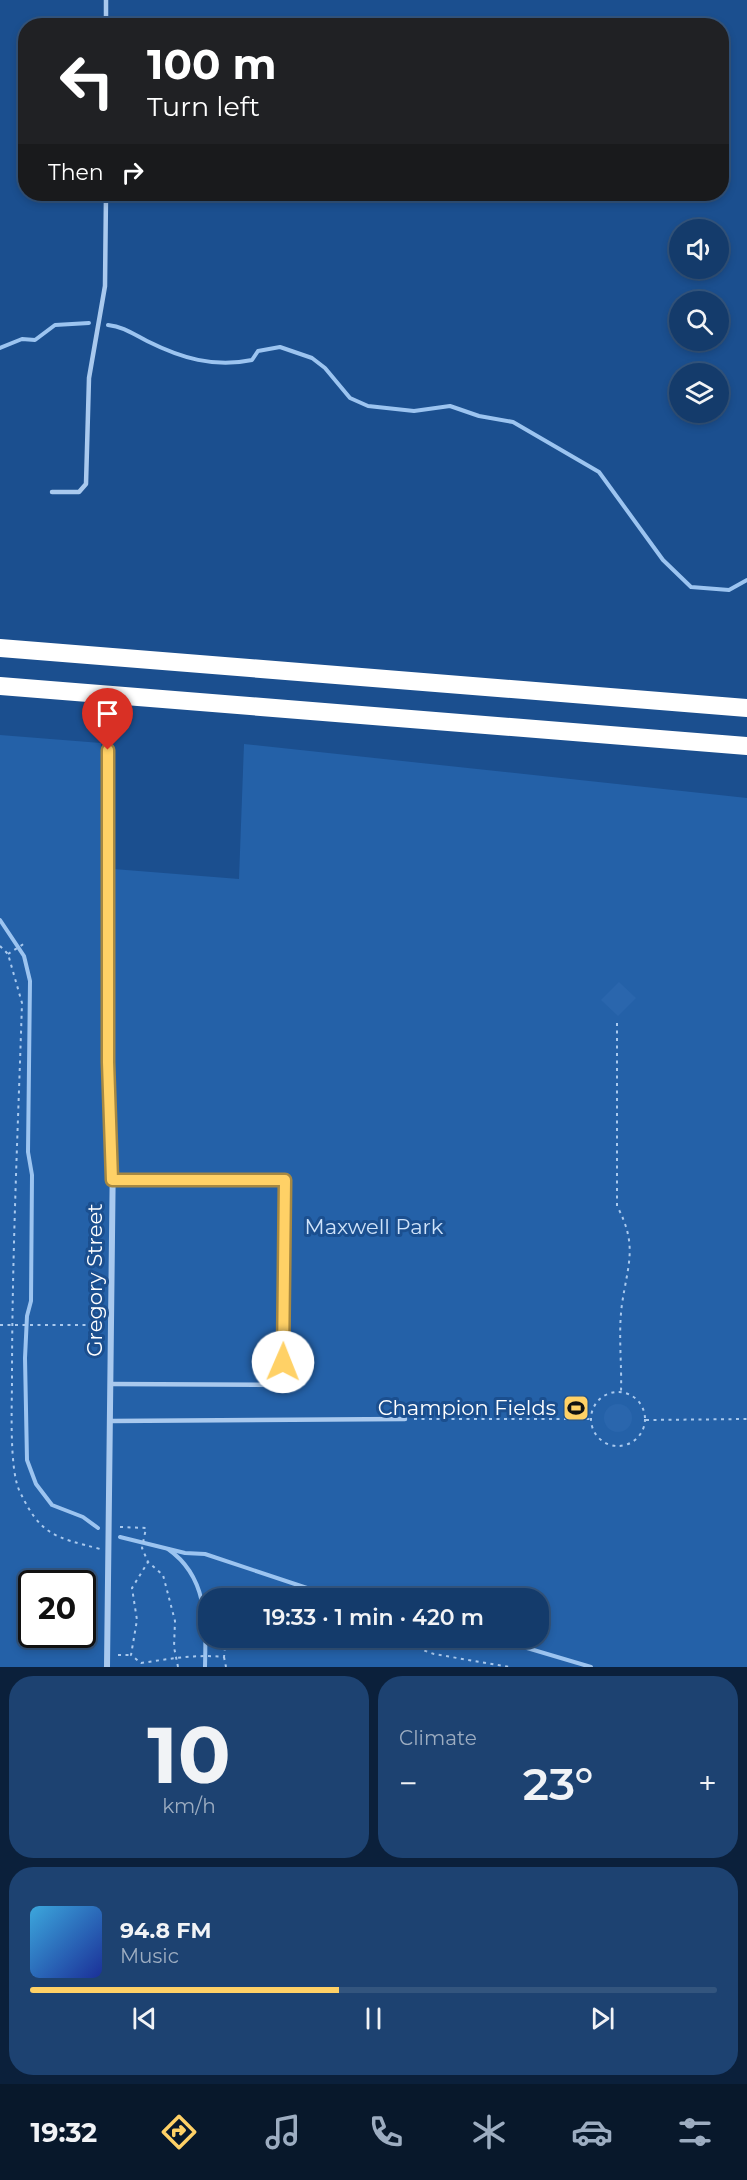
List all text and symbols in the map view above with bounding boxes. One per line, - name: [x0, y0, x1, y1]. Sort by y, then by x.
- text: 100 m: [147, 38, 276, 90]
- icon: left: [48, 42, 126, 120]
- text: Turn left: [147, 90, 260, 123]
- icon: right: [116, 156, 149, 189]
- text: Then: [48, 159, 104, 186]
- map controls: [669, 219, 729, 423]
- button: sound: [669, 219, 729, 279]
- button: search: [669, 291, 729, 351]
- button: layers: [669, 363, 729, 423]
- pin: [82, 688, 133, 750]
- icon: arrive: [91, 697, 124, 730]
- street label: Gregory Street: [82, 1203, 107, 1357]
- park label: Maxwell Park: [305, 1214, 444, 1239]
- position arrow: [251, 1330, 315, 1394]
- sports icon: Champion Fields: [561, 1393, 591, 1423]
- place label: Champion Fields: [378, 1395, 556, 1420]
- speed limit sign: 20: [18, 1570, 96, 1648]
- text: 19:33 · 1 min · 420 m: [263, 1604, 484, 1631]
- text: 10: [147, 1707, 231, 1803]
- text: Climate: [399, 1726, 477, 1750]
- text: 23°: [523, 1756, 593, 1811]
- text: −: [399, 1763, 418, 1803]
- text: +: [698, 1763, 717, 1803]
- text: km/h: [162, 1794, 216, 1818]
- text: 94.8 FM: [120, 1917, 211, 1944]
- text: Music: [120, 1944, 179, 1968]
- icon: previous: [128, 2002, 161, 2035]
- icon: pause: [357, 2002, 390, 2035]
- icon: next: [586, 2002, 619, 2035]
- icon: directions: [158, 2111, 200, 2153]
- icon: music: [262, 2111, 304, 2153]
- icon: phone: [365, 2111, 407, 2153]
- icon: climate: [468, 2111, 510, 2153]
- icon: car: [571, 2111, 613, 2153]
- icon: filters: [674, 2111, 716, 2153]
- text: 19:32: [31, 2116, 97, 2149]

